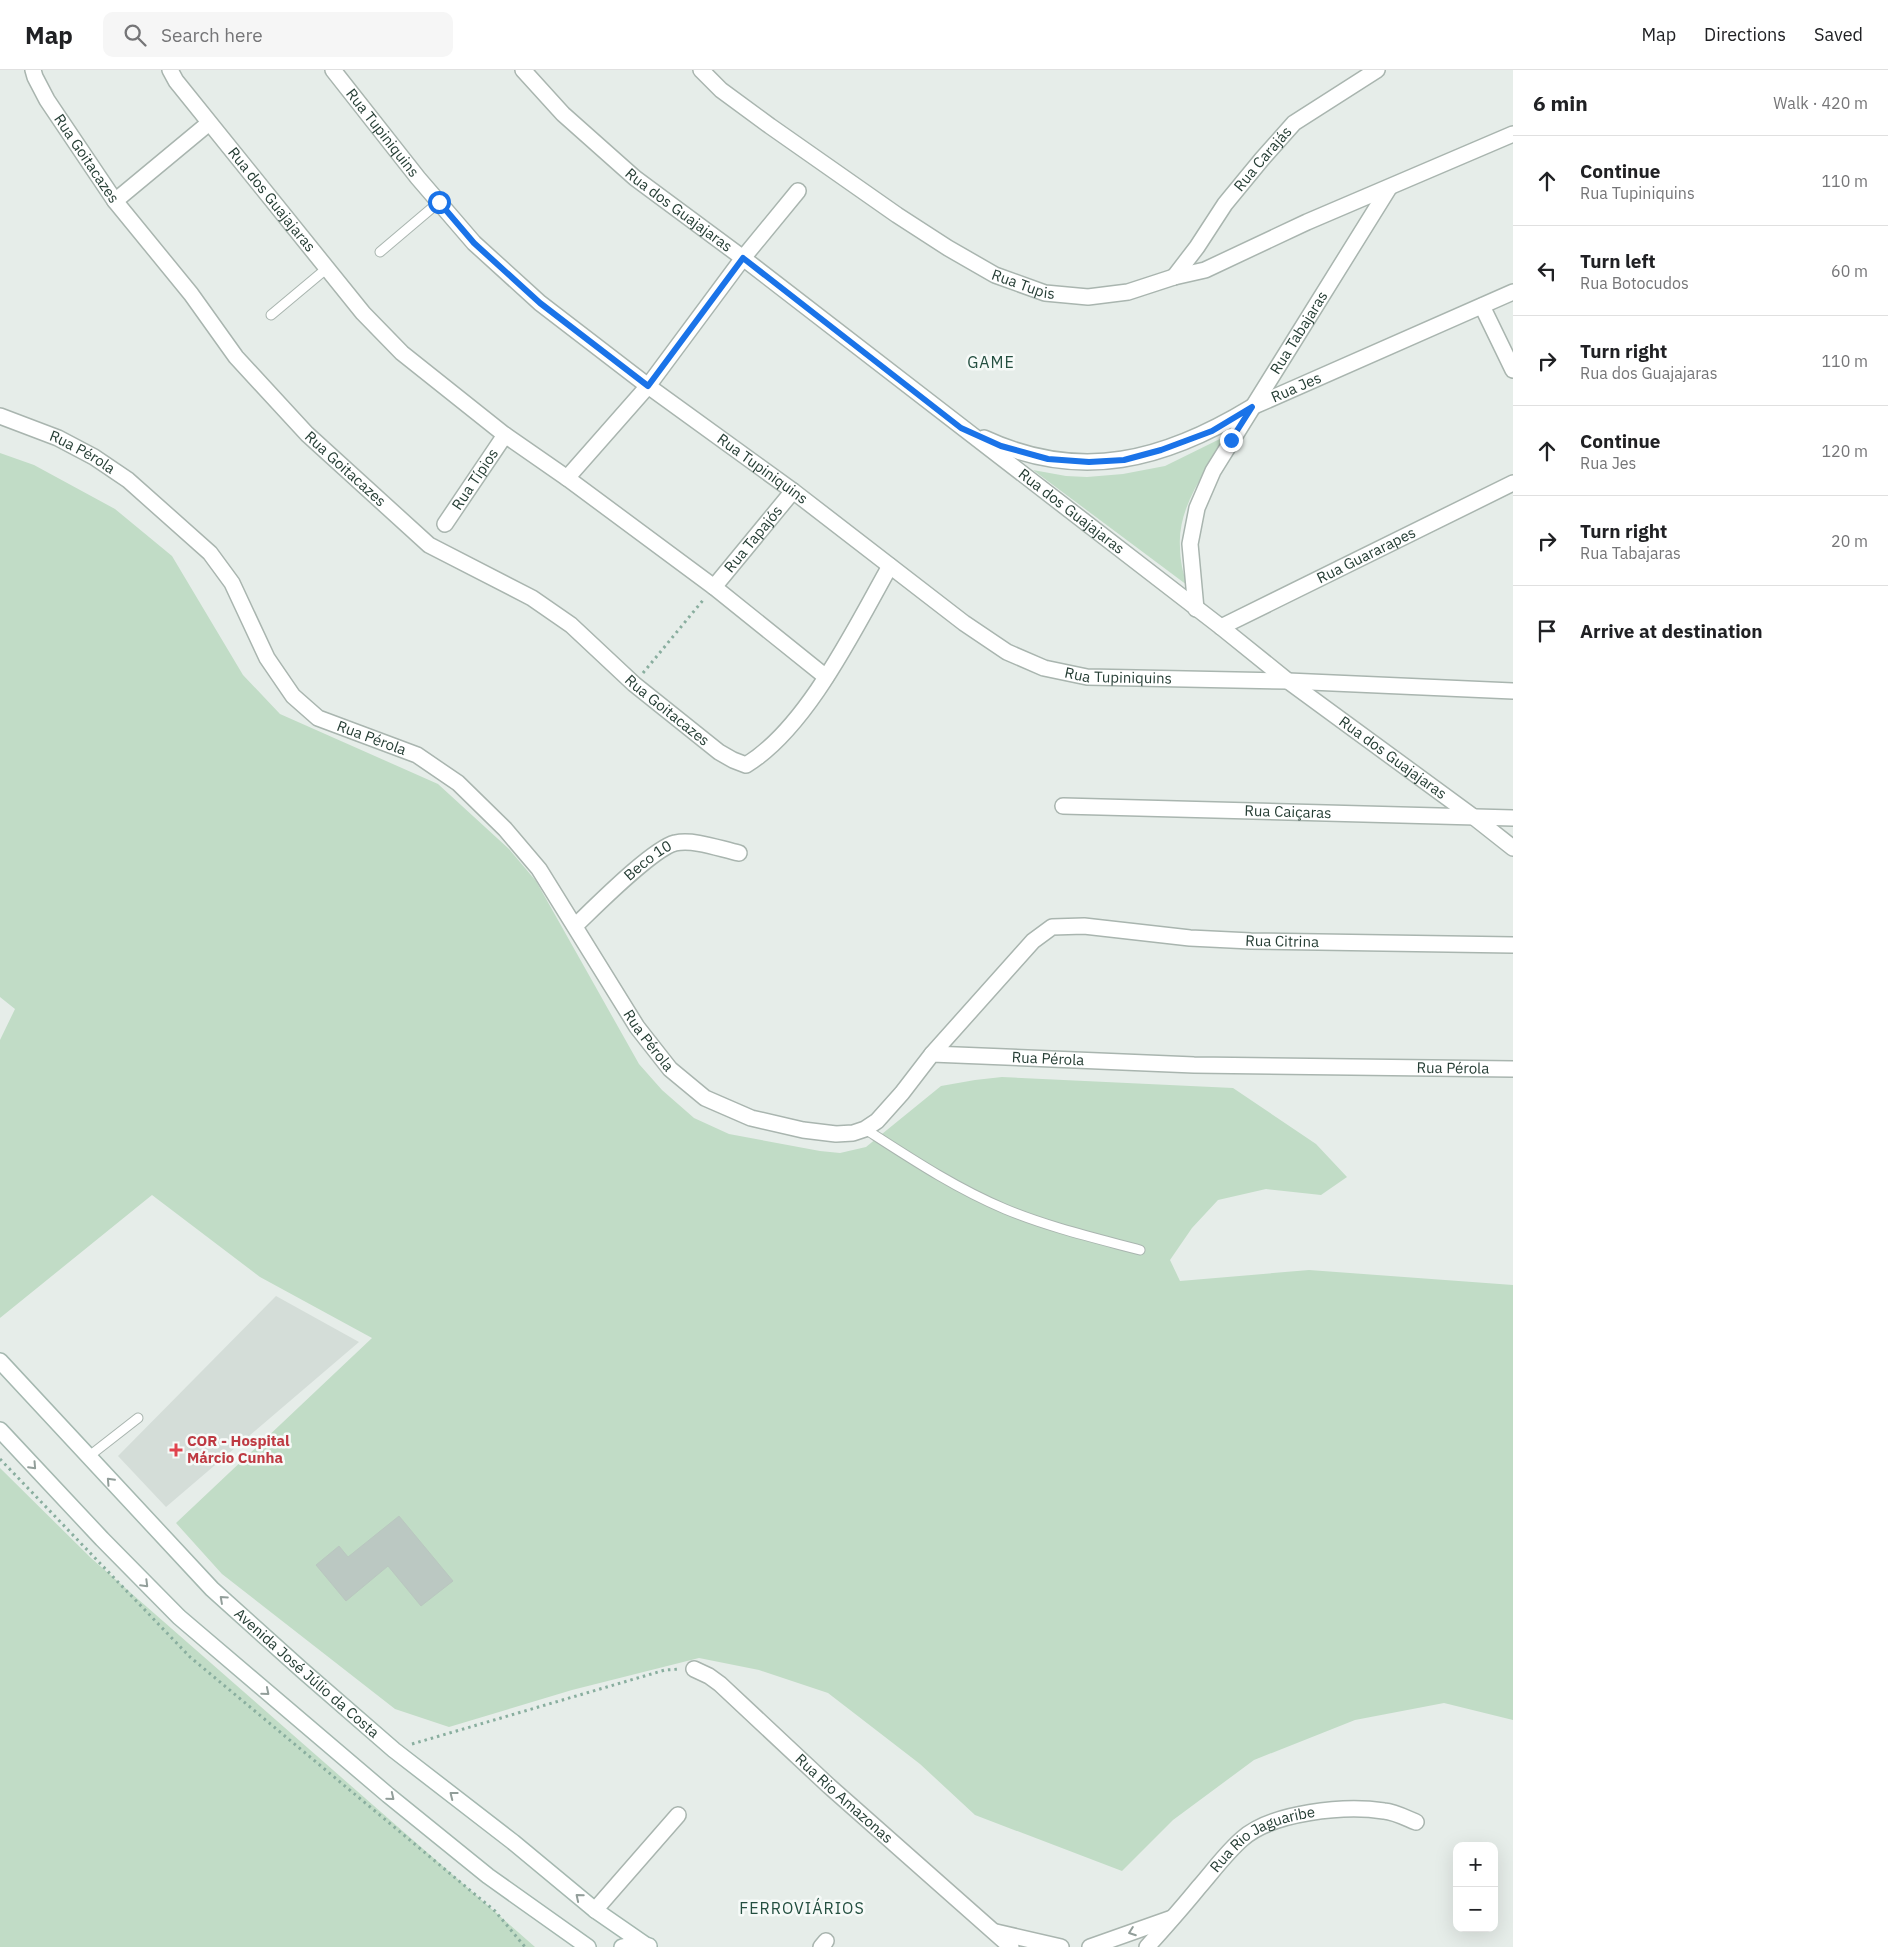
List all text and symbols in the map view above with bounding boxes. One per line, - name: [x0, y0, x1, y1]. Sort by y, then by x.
- search box: [103, 12, 453, 57]
- text: Map: [25, 19, 73, 51]
- icon: search: [121, 21, 149, 49]
- text: Search here: [161, 23, 263, 47]
- text: Map: [1641, 23, 1676, 46]
- text: Directions: [1704, 23, 1786, 46]
- text: Saved: [1814, 23, 1863, 46]
- street label: Rua Tupiniquins: [342, 84, 424, 181]
- text: 6 min: [1533, 89, 1588, 117]
- text: Walk · 420 m: [1773, 93, 1868, 113]
- street label: Rua Goitacazes: [50, 110, 124, 207]
- street label: Rua Carajás: [1229, 122, 1296, 195]
- street label: Rua dos Guajajaras: [224, 143, 320, 256]
- text: Continue: [1580, 159, 1660, 183]
- street label: Rua dos Guajajaras: [621, 164, 736, 256]
- icon: ahead: [1533, 167, 1561, 195]
- text: 110 m: [1821, 171, 1868, 191]
- text: Rua Tupiniquins: [1580, 183, 1695, 203]
- route start: [428, 191, 451, 214]
- text: Turn left: [1580, 249, 1656, 273]
- icon: left: [1533, 257, 1561, 285]
- text: 60 m: [1831, 261, 1868, 281]
- street label: Rua Tupis: [989, 265, 1056, 303]
- text: Rua Botocudos: [1580, 273, 1689, 293]
- street label: Rua Tabajaras: [1265, 287, 1332, 378]
- text: Turn right: [1580, 339, 1667, 363]
- icon: right: [1533, 347, 1561, 375]
- text: 110 m: [1821, 351, 1868, 371]
- district label: GAME: [967, 352, 1015, 372]
- text: Rua dos Guajajaras: [1580, 363, 1717, 383]
- street label: Rua Jes: [1268, 368, 1324, 406]
- street label: Rua Pérola: [47, 426, 119, 478]
- street label: Rua Goitacazes: [301, 427, 390, 510]
- street label: Rua Tupiniquins: [714, 429, 812, 508]
- route end: [1220, 429, 1243, 452]
- text: Continue: [1580, 429, 1660, 453]
- icon: ahead: [1533, 437, 1561, 465]
- text: 120 m: [1821, 441, 1868, 461]
- street label: Rua Típios: [447, 445, 502, 513]
- text: Rua Jes: [1580, 453, 1636, 473]
- street label: Rua dos Guajajaras: [1015, 464, 1129, 558]
- street label: Rua Tapajós: [720, 501, 786, 576]
- text: Turn right: [1580, 519, 1667, 543]
- street label: Rua Guararapes: [1313, 523, 1419, 587]
- icon: right: [1533, 527, 1561, 555]
- text: 20 m: [1831, 531, 1868, 551]
- text: Rua Tabajaras: [1580, 543, 1681, 563]
- icon: arrive: [1533, 617, 1561, 645]
- text: Arrive at destination: [1580, 619, 1763, 643]
- street label: Rua Tupiniquins: [1063, 663, 1172, 688]
- street label: Rua Goitacazes: [621, 670, 714, 750]
- street label: Rua dos Guajajaras: [1335, 712, 1451, 803]
- street label: Rua Pérola: [334, 716, 409, 759]
- street label: Rua Caiçaras: [1244, 801, 1332, 822]
- street label: Beco 10: [619, 836, 675, 884]
- street label: Rua Citrina: [1245, 931, 1319, 951]
- street label: Rua Pérola: [619, 1006, 678, 1075]
- street label: Rua Pérola: [1011, 1047, 1085, 1069]
- street label: Rua Pérola: [1416, 1058, 1489, 1078]
- place label: COR - Hospital Márcio Cunha: [187, 1431, 290, 1467]
- marker: COR - Hospital Márcio Cunha: [169, 1443, 183, 1457]
- one-way arrow: [27, 1461, 36, 1470]
- one-way arrow: [107, 1478, 116, 1487]
- one-way arrow: [139, 1578, 148, 1587]
- one-way arrow: [219, 1596, 228, 1605]
- street label: Avenida José Júlio da Costa: [231, 1604, 383, 1742]
- one-way arrow: [261, 1686, 270, 1695]
- street label: Rua Rio Amazonas: [792, 1749, 897, 1847]
- one-way arrow: [385, 1791, 394, 1800]
- one-way arrow: [449, 1792, 459, 1801]
- street label: Rua Rio Jaguaribe: [1205, 1802, 1316, 1876]
- map controls: [1453, 1842, 1498, 1932]
- button: +: [1453, 1842, 1498, 1887]
- button: −: [1453, 1887, 1498, 1932]
- one-way arrow: [576, 1893, 585, 1902]
- district label: FERROVIÁRIOS: [739, 1897, 865, 1918]
- one-way arrow: [1128, 1926, 1137, 1936]

